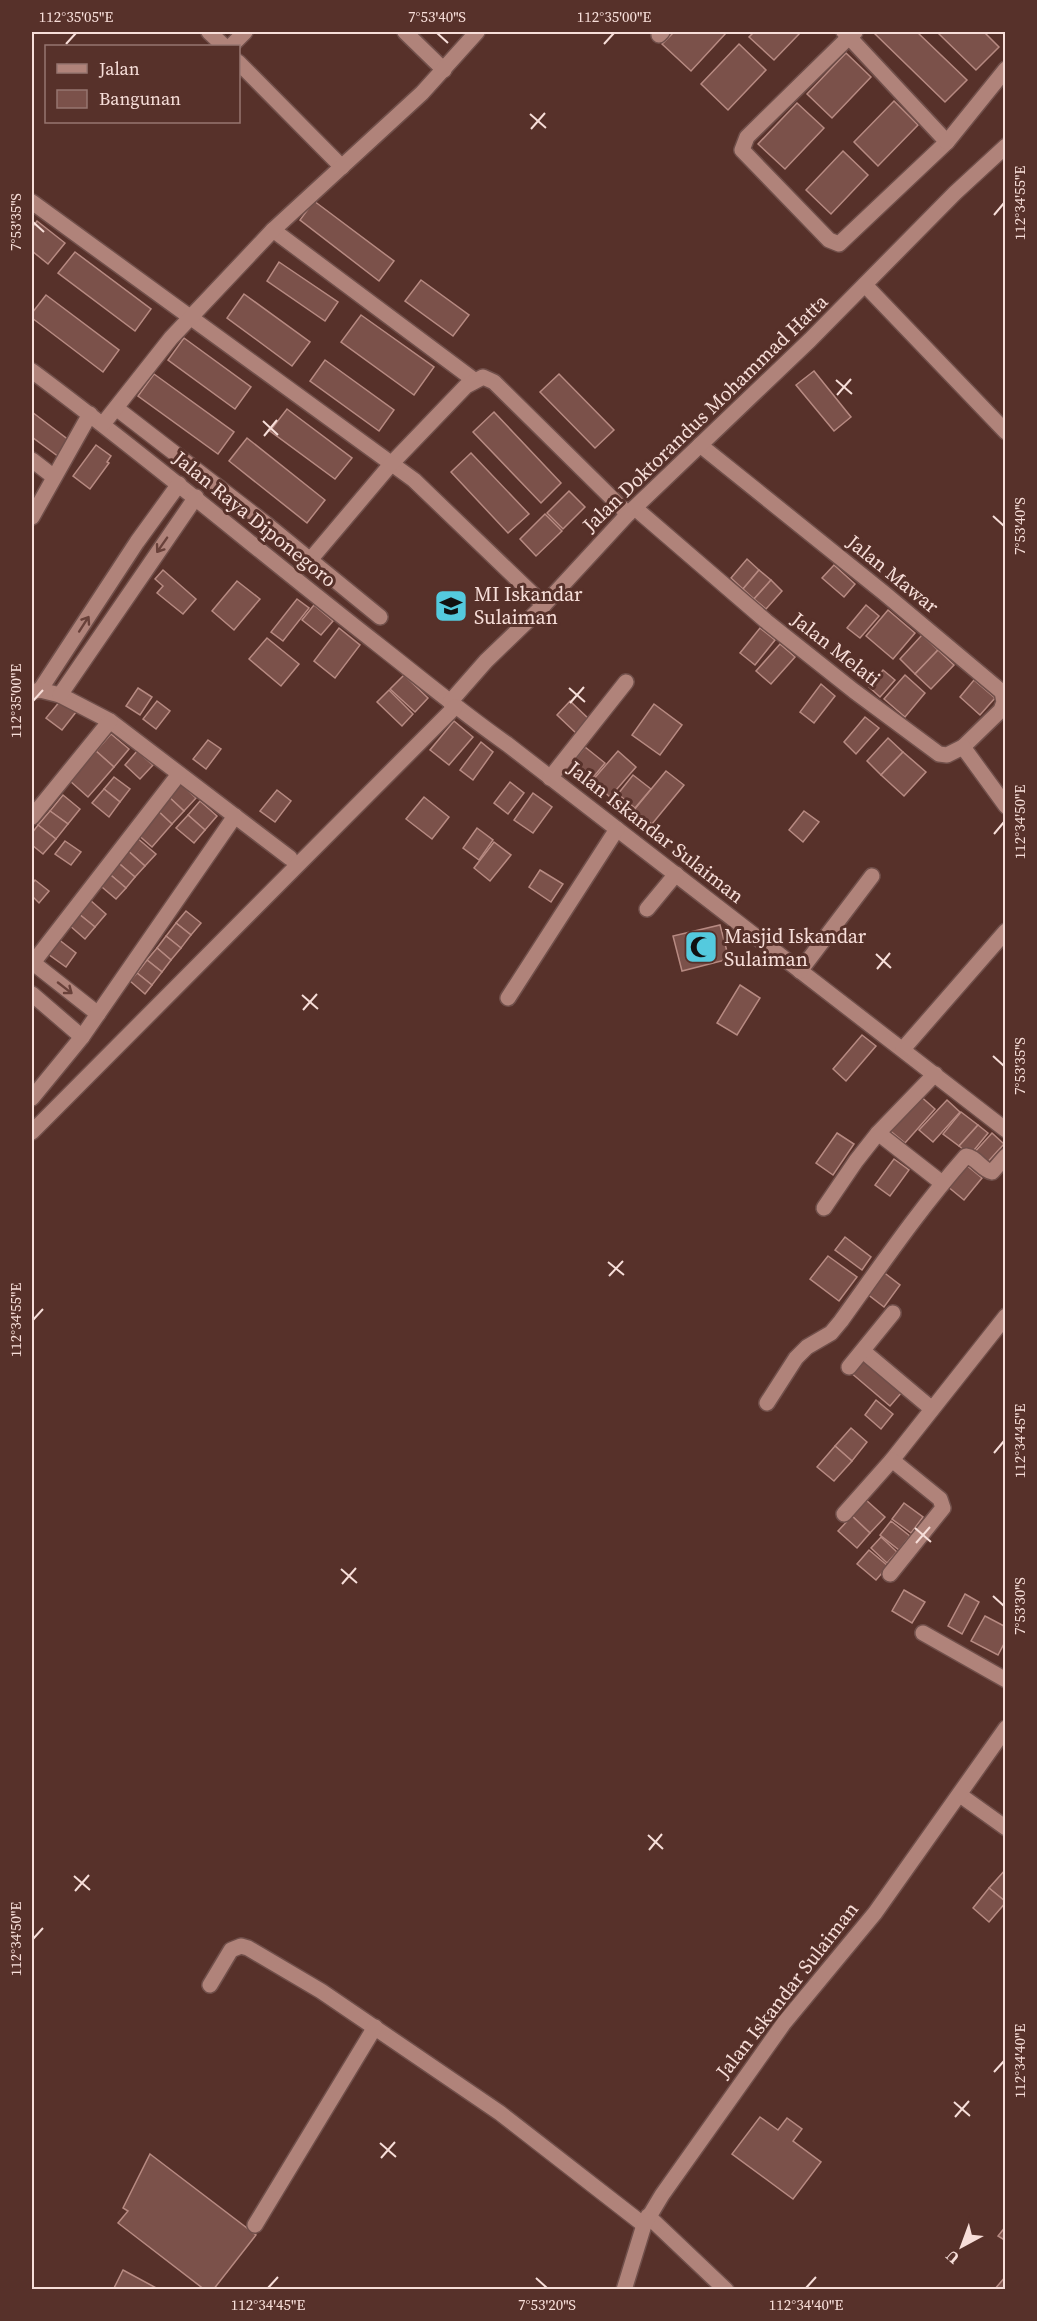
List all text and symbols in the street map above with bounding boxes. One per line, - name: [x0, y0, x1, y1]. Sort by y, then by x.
- text: 112°35'05"E: [39, 6, 113, 27]
- text: 7°53'40"S: [408, 6, 466, 27]
- text: 112°35'00"E: [577, 6, 651, 27]
- legend: [45, 45, 240, 123]
- text: Jalan: [98, 56, 140, 81]
- text: Bangunan: [99, 86, 181, 111]
- text: 112°34'55"E: [1009, 166, 1030, 240]
- text: 7°53'35"S: [5, 193, 26, 251]
- street label: Jalan Doktorandus Mohammad Hatta: [575, 287, 834, 539]
- street label: Jalan Raya Diponegoro: [167, 444, 343, 594]
- text: 7°53'40"S: [1009, 497, 1030, 555]
- street label: Jalan Mawar: [840, 528, 945, 620]
- one-way arrow: [156, 537, 168, 553]
- place label: MI Iskandar Sulaiman: [474, 580, 583, 631]
- school or university icon: MI Iskandar Sulaiman: [433, 588, 469, 624]
- street label: Jalan Melati: [785, 605, 886, 693]
- one-way arrow: [78, 616, 90, 633]
- text: 112°35'00"E: [5, 664, 26, 738]
- street label: Jalan Iskandar Sulaiman: [561, 754, 750, 910]
- text: 112°34'50"E: [1009, 785, 1030, 859]
- place label: Masjid Iskandar Sulaiman: [724, 922, 867, 973]
- mosque icon: Masjid Iskandar Sulaiman: [683, 929, 719, 965]
- one-way arrow: [57, 982, 73, 995]
- text: 7°53'35"S: [1009, 1037, 1030, 1095]
- text: 112°34'55"E: [5, 1283, 26, 1357]
- text: 112°34'45"E: [1009, 1404, 1030, 1478]
- text: 7°53'30"S: [1009, 1577, 1030, 1635]
- street label: Jalan Iskandar Sulaiman: [709, 1896, 865, 2085]
- text: 112°34'50"E: [5, 1902, 26, 1976]
- text: 112°34'40"E: [1009, 2024, 1030, 2098]
- north arrow: [932, 2216, 992, 2276]
- text: U: [940, 2245, 964, 2269]
- text: 112°34'45"E: [231, 2294, 305, 2315]
- text: 7°53'20"S: [518, 2294, 576, 2315]
- text: 112°34'40"E: [769, 2294, 843, 2315]

